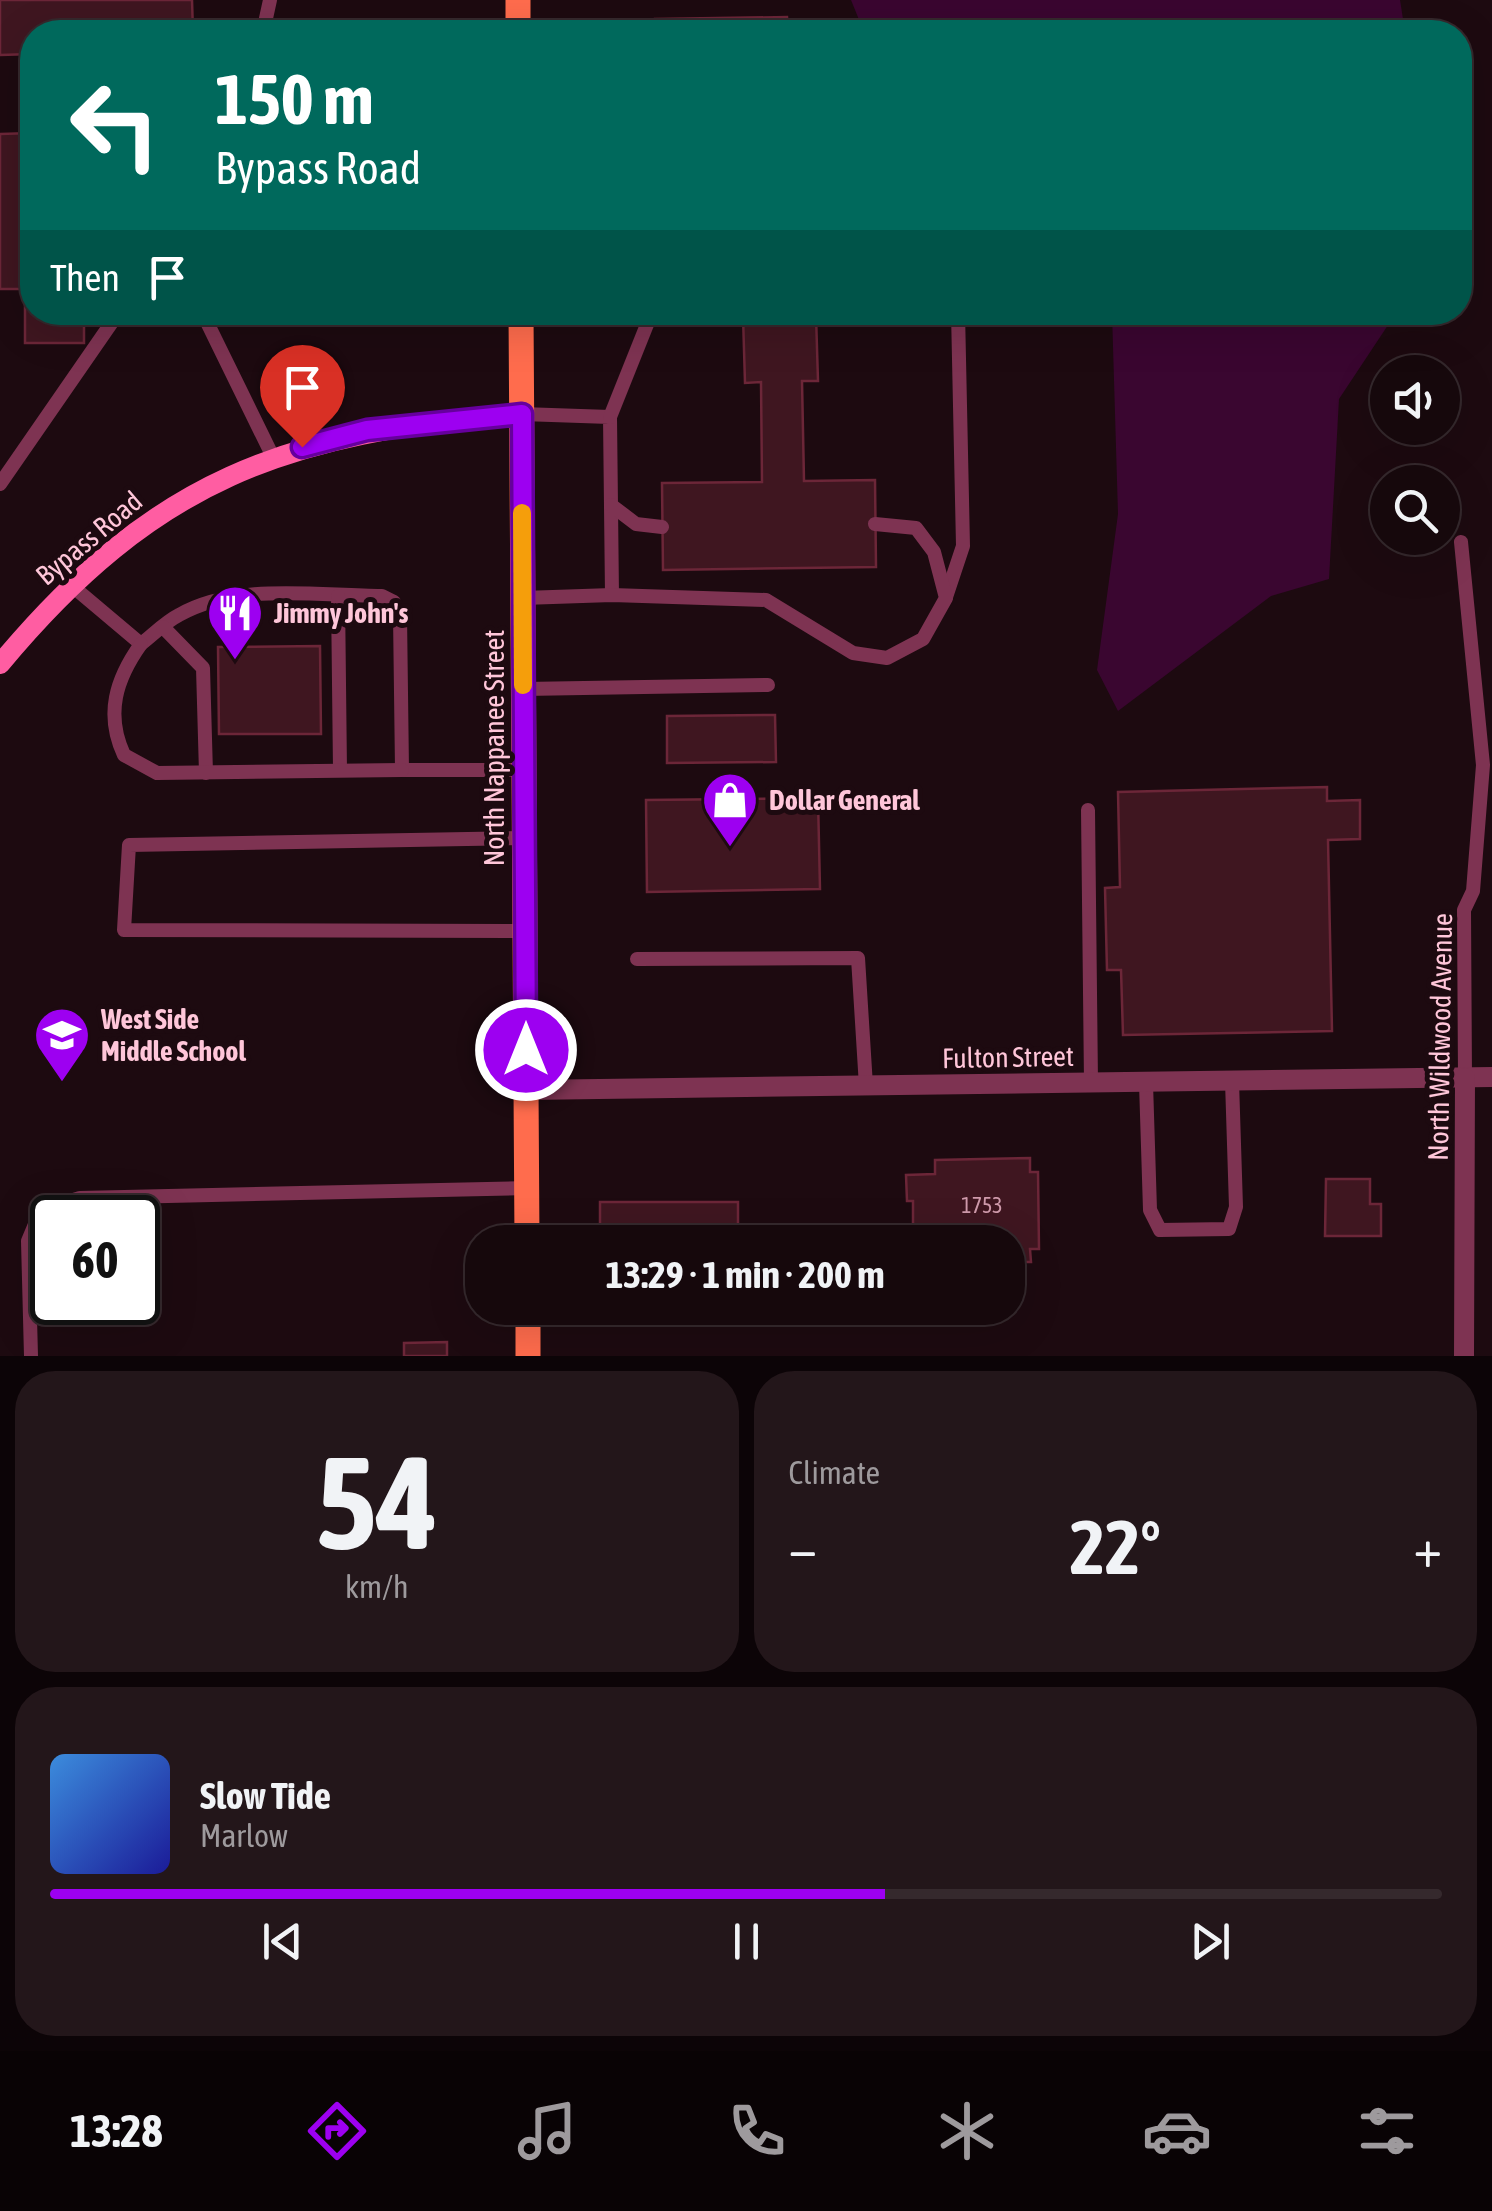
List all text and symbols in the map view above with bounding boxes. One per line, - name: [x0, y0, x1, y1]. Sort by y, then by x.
- text: 150 m: [215, 59, 374, 139]
- icon: left: [50, 60, 180, 190]
- text: Bypass Road: [215, 142, 421, 194]
- icon: arrive: [140, 250, 195, 305]
- text: Then: [50, 256, 120, 299]
- pin: [260, 345, 345, 448]
- map controls: [1370, 355, 1460, 555]
- button: sound: [1370, 355, 1460, 445]
- icon: arrive: [275, 360, 330, 415]
- button: search: [1370, 465, 1460, 555]
- street label: Bypass Road: [30, 485, 148, 591]
- restaurant icon: Jimmy John's: [205, 583, 265, 662]
- place label: Jimmy John's: [273, 597, 408, 629]
- street label: North Nappanee Street: [478, 630, 510, 866]
- shop icon: Dollar General: [700, 770, 760, 849]
- place label: Dollar General: [769, 784, 920, 816]
- street label: North Wildwood Avenue: [1422, 913, 1458, 1161]
- position arrow: [474, 998, 578, 1102]
- place label: West Side Middle School: [100, 1003, 246, 1067]
- school or university icon: West Side Middle School: [32, 1005, 92, 1084]
- street label: Fulton Street: [942, 1040, 1074, 1074]
- house number: 1753: [961, 1192, 1003, 1218]
- speed limit sign: 60: [30, 1195, 160, 1325]
- text: 13:29 · 1 min · 200 m: [605, 1253, 885, 1296]
- text: 54: [316, 1428, 438, 1577]
- text: Climate: [789, 1454, 880, 1491]
- text: 22°: [1070, 1504, 1161, 1590]
- text: −: [789, 1516, 817, 1579]
- text: +: [1413, 1516, 1442, 1579]
- text: km/h: [345, 1568, 408, 1605]
- text: Slow Tide: [200, 1774, 331, 1817]
- text: Marlow: [200, 1817, 288, 1854]
- icon: previous: [255, 1914, 310, 1969]
- icon: pause: [719, 1914, 774, 1969]
- icon: next: [1183, 1914, 1238, 1969]
- icon: directions: [302, 2096, 372, 2166]
- icon: music: [512, 2096, 582, 2166]
- icon: phone: [722, 2096, 792, 2166]
- icon: climate: [932, 2096, 1002, 2166]
- icon: car: [1142, 2096, 1212, 2166]
- icon: filters: [1352, 2096, 1422, 2166]
- text: 13:28: [70, 2105, 163, 2157]

